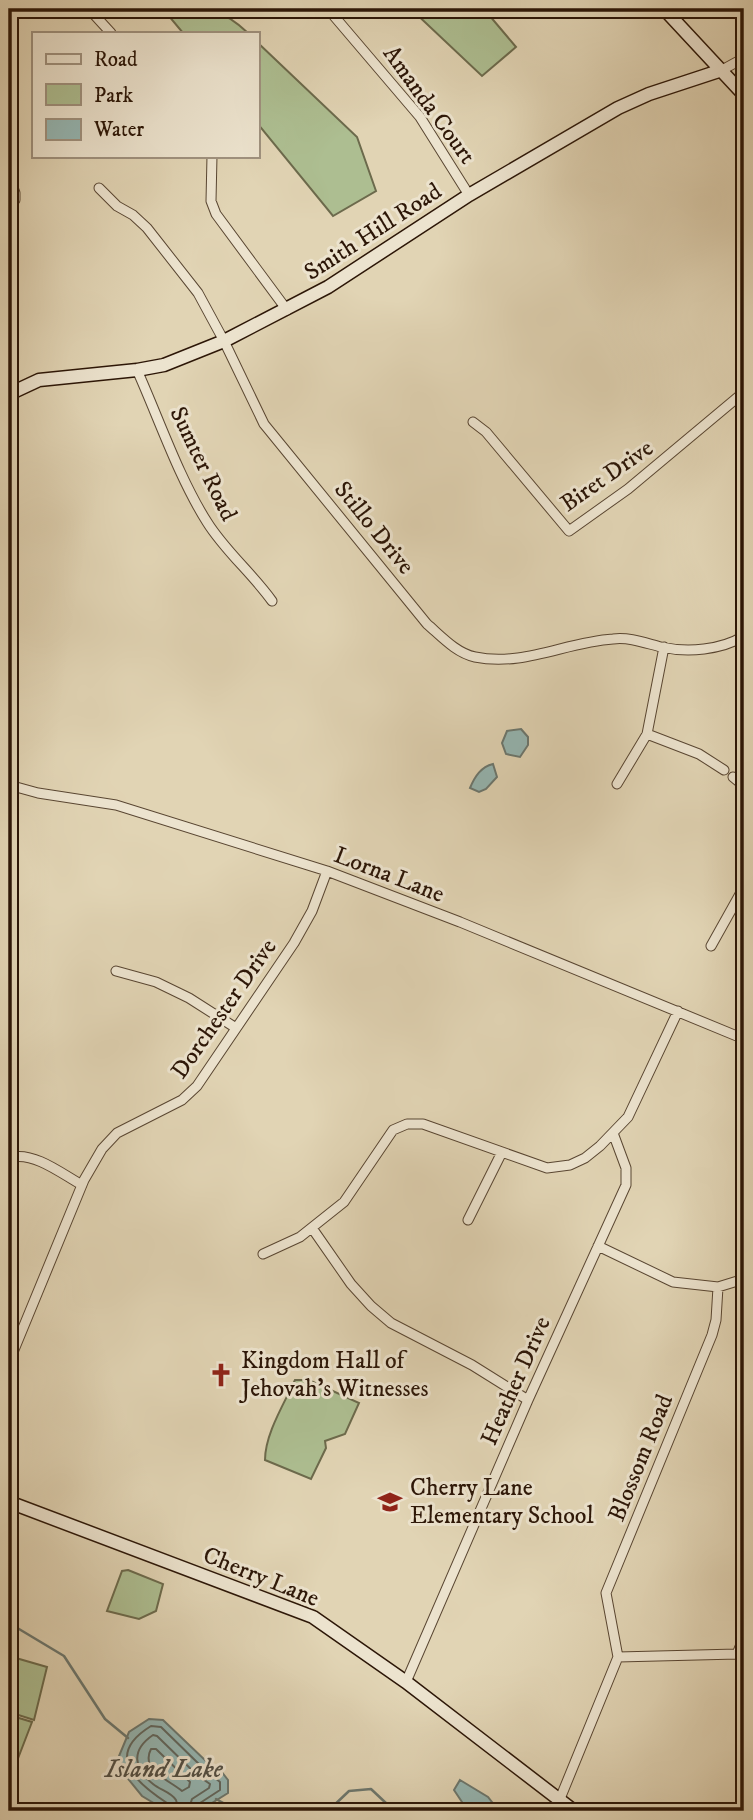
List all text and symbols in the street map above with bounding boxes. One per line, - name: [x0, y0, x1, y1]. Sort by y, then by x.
- legend: [32, 32, 259, 158]
- street label: Amanda Court: [376, 40, 482, 170]
- text: Road: [94, 47, 138, 73]
- text: Park: [94, 83, 134, 109]
- text: Water: [93, 117, 144, 143]
- street label: Smith Hill Road: [299, 176, 447, 288]
- street label: Sumter Road: [162, 402, 244, 526]
- street label: Biret Drive: [555, 433, 659, 519]
- street label: Stillo Drive: [327, 475, 421, 581]
- street label: Lorna Lane: [330, 840, 448, 910]
- street label: Dorchester Drive: [165, 933, 283, 1085]
- street label: Heather Drive: [474, 1312, 558, 1450]
- place label: Kingdom Hall of Jehovah’s Witnesses: [239, 1346, 429, 1404]
- church icon: Kingdom Hall of Jehovah’s Witnesses: [207, 1361, 235, 1389]
- street label: Blossom Road: [602, 1390, 680, 1526]
- place label: Cherry Lane Elementary School: [410, 1473, 594, 1531]
- school or university icon: Cherry Lane Elementary School: [376, 1488, 404, 1516]
- street label: Cherry Lane: [199, 1540, 324, 1614]
- water label: Island Lake: [103, 1753, 224, 1786]

